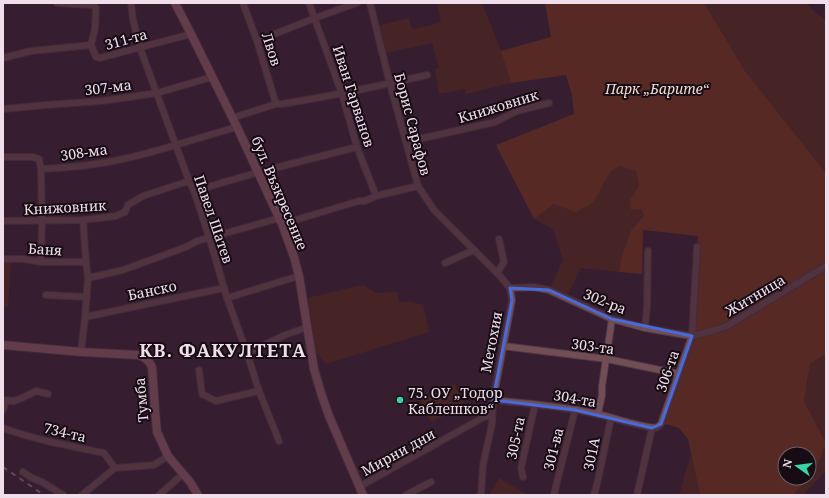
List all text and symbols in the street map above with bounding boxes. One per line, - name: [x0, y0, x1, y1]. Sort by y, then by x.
- street label: 311-та: [103, 24, 149, 54]
- street label: Лвов: [258, 30, 286, 68]
- street label: Иван Гарванов: [329, 43, 379, 149]
- street label: Борис Сарафов: [390, 71, 436, 178]
- street label: 307-ма: [83, 75, 133, 99]
- park label: Парк „Барите“: [604, 79, 710, 98]
- street label: Книжовник: [456, 85, 541, 127]
- street label: бул. Възкресение: [247, 133, 313, 253]
- street label: 308-ма: [59, 139, 109, 165]
- street label: Павел Шатев: [190, 172, 238, 266]
- street label: Книжовник: [23, 195, 108, 219]
- street label: Баня: [27, 239, 63, 259]
- street label: Житница: [721, 270, 788, 321]
- street label: Банско: [126, 276, 178, 304]
- street label: 302-ра: [581, 284, 629, 318]
- street label: Метохия: [476, 310, 506, 374]
- street label: 303-та: [570, 334, 616, 358]
- district label: КВ. ФАКУЛТЕТА: [139, 338, 307, 362]
- street label: 306-та: [651, 347, 683, 395]
- street label: Тумба: [130, 377, 152, 423]
- place label: 75. ОУ „Тодор Каблешков“: [408, 383, 503, 418]
- street label: 304-та: [552, 385, 598, 411]
- marker: 75. ОУ „Тодор Каблешков“: [395, 395, 405, 405]
- street label: 305-та: [501, 415, 529, 461]
- street label: 734-та: [42, 418, 88, 446]
- street label: Мирни дни: [358, 424, 438, 480]
- street label: 301-ва: [539, 426, 567, 472]
- street label: 301А: [578, 436, 604, 472]
- north arrow: [777, 446, 817, 486]
- text: N: [778, 457, 795, 469]

